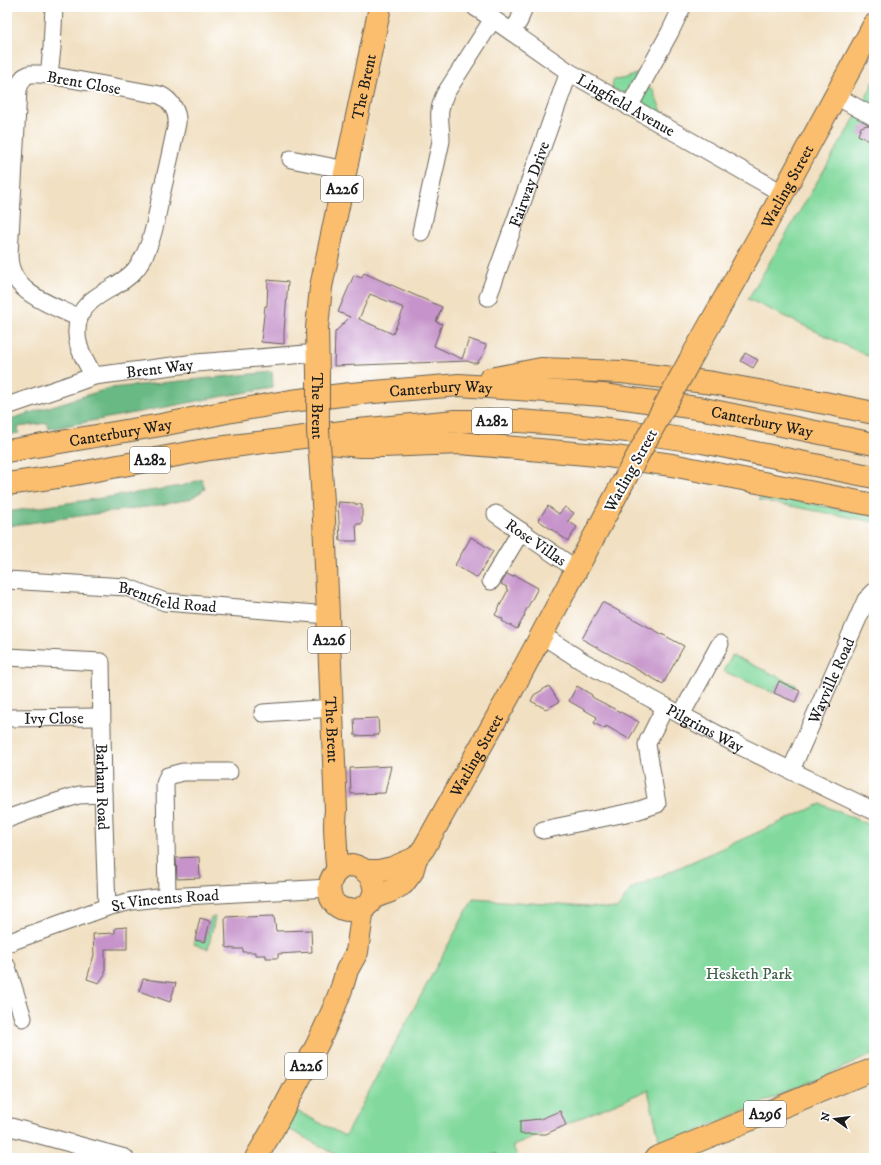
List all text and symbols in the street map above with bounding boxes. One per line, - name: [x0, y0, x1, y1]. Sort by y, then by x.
- street label: The Brent: [348, 52, 381, 121]
- street label: Brent Close: [45, 67, 123, 99]
- street label: Lingfield Avenue: [573, 70, 679, 141]
- street label: Fairway Drive: [505, 138, 554, 230]
- street label: Watling Street: [756, 141, 818, 233]
- road number: A226: [321, 176, 363, 202]
- street label: Brent Way: [125, 354, 195, 383]
- street label: The Brent: [307, 373, 328, 440]
- street label: Canterbury Way: [388, 376, 494, 402]
- street label: Canterbury Way: [709, 402, 815, 442]
- road number: A282: [472, 408, 512, 434]
- street label: Canterbury Way: [68, 414, 174, 451]
- street label: Watling Street: [599, 425, 662, 516]
- road number: A282: [130, 447, 170, 473]
- street label: Rose Villas: [501, 515, 570, 571]
- street label: Brentfield Road: [118, 578, 217, 617]
- road number: A226: [308, 627, 350, 653]
- street label: Wayville Road: [803, 635, 859, 728]
- street label: The Brent: [320, 696, 343, 763]
- street label: Pilgrims Way: [663, 700, 747, 757]
- street label: Ivy Close: [24, 708, 84, 729]
- street label: Watling Street: [445, 710, 508, 801]
- street label: Barham Road: [91, 743, 113, 831]
- street label: St Vincents Road: [109, 885, 219, 917]
- park label: Hesketh Park: [706, 964, 792, 984]
- road number: A226: [285, 1053, 327, 1079]
- north arrow: [815, 1099, 855, 1139]
- road number: A296: [744, 1101, 786, 1127]
- text: N: [818, 1111, 834, 1123]

